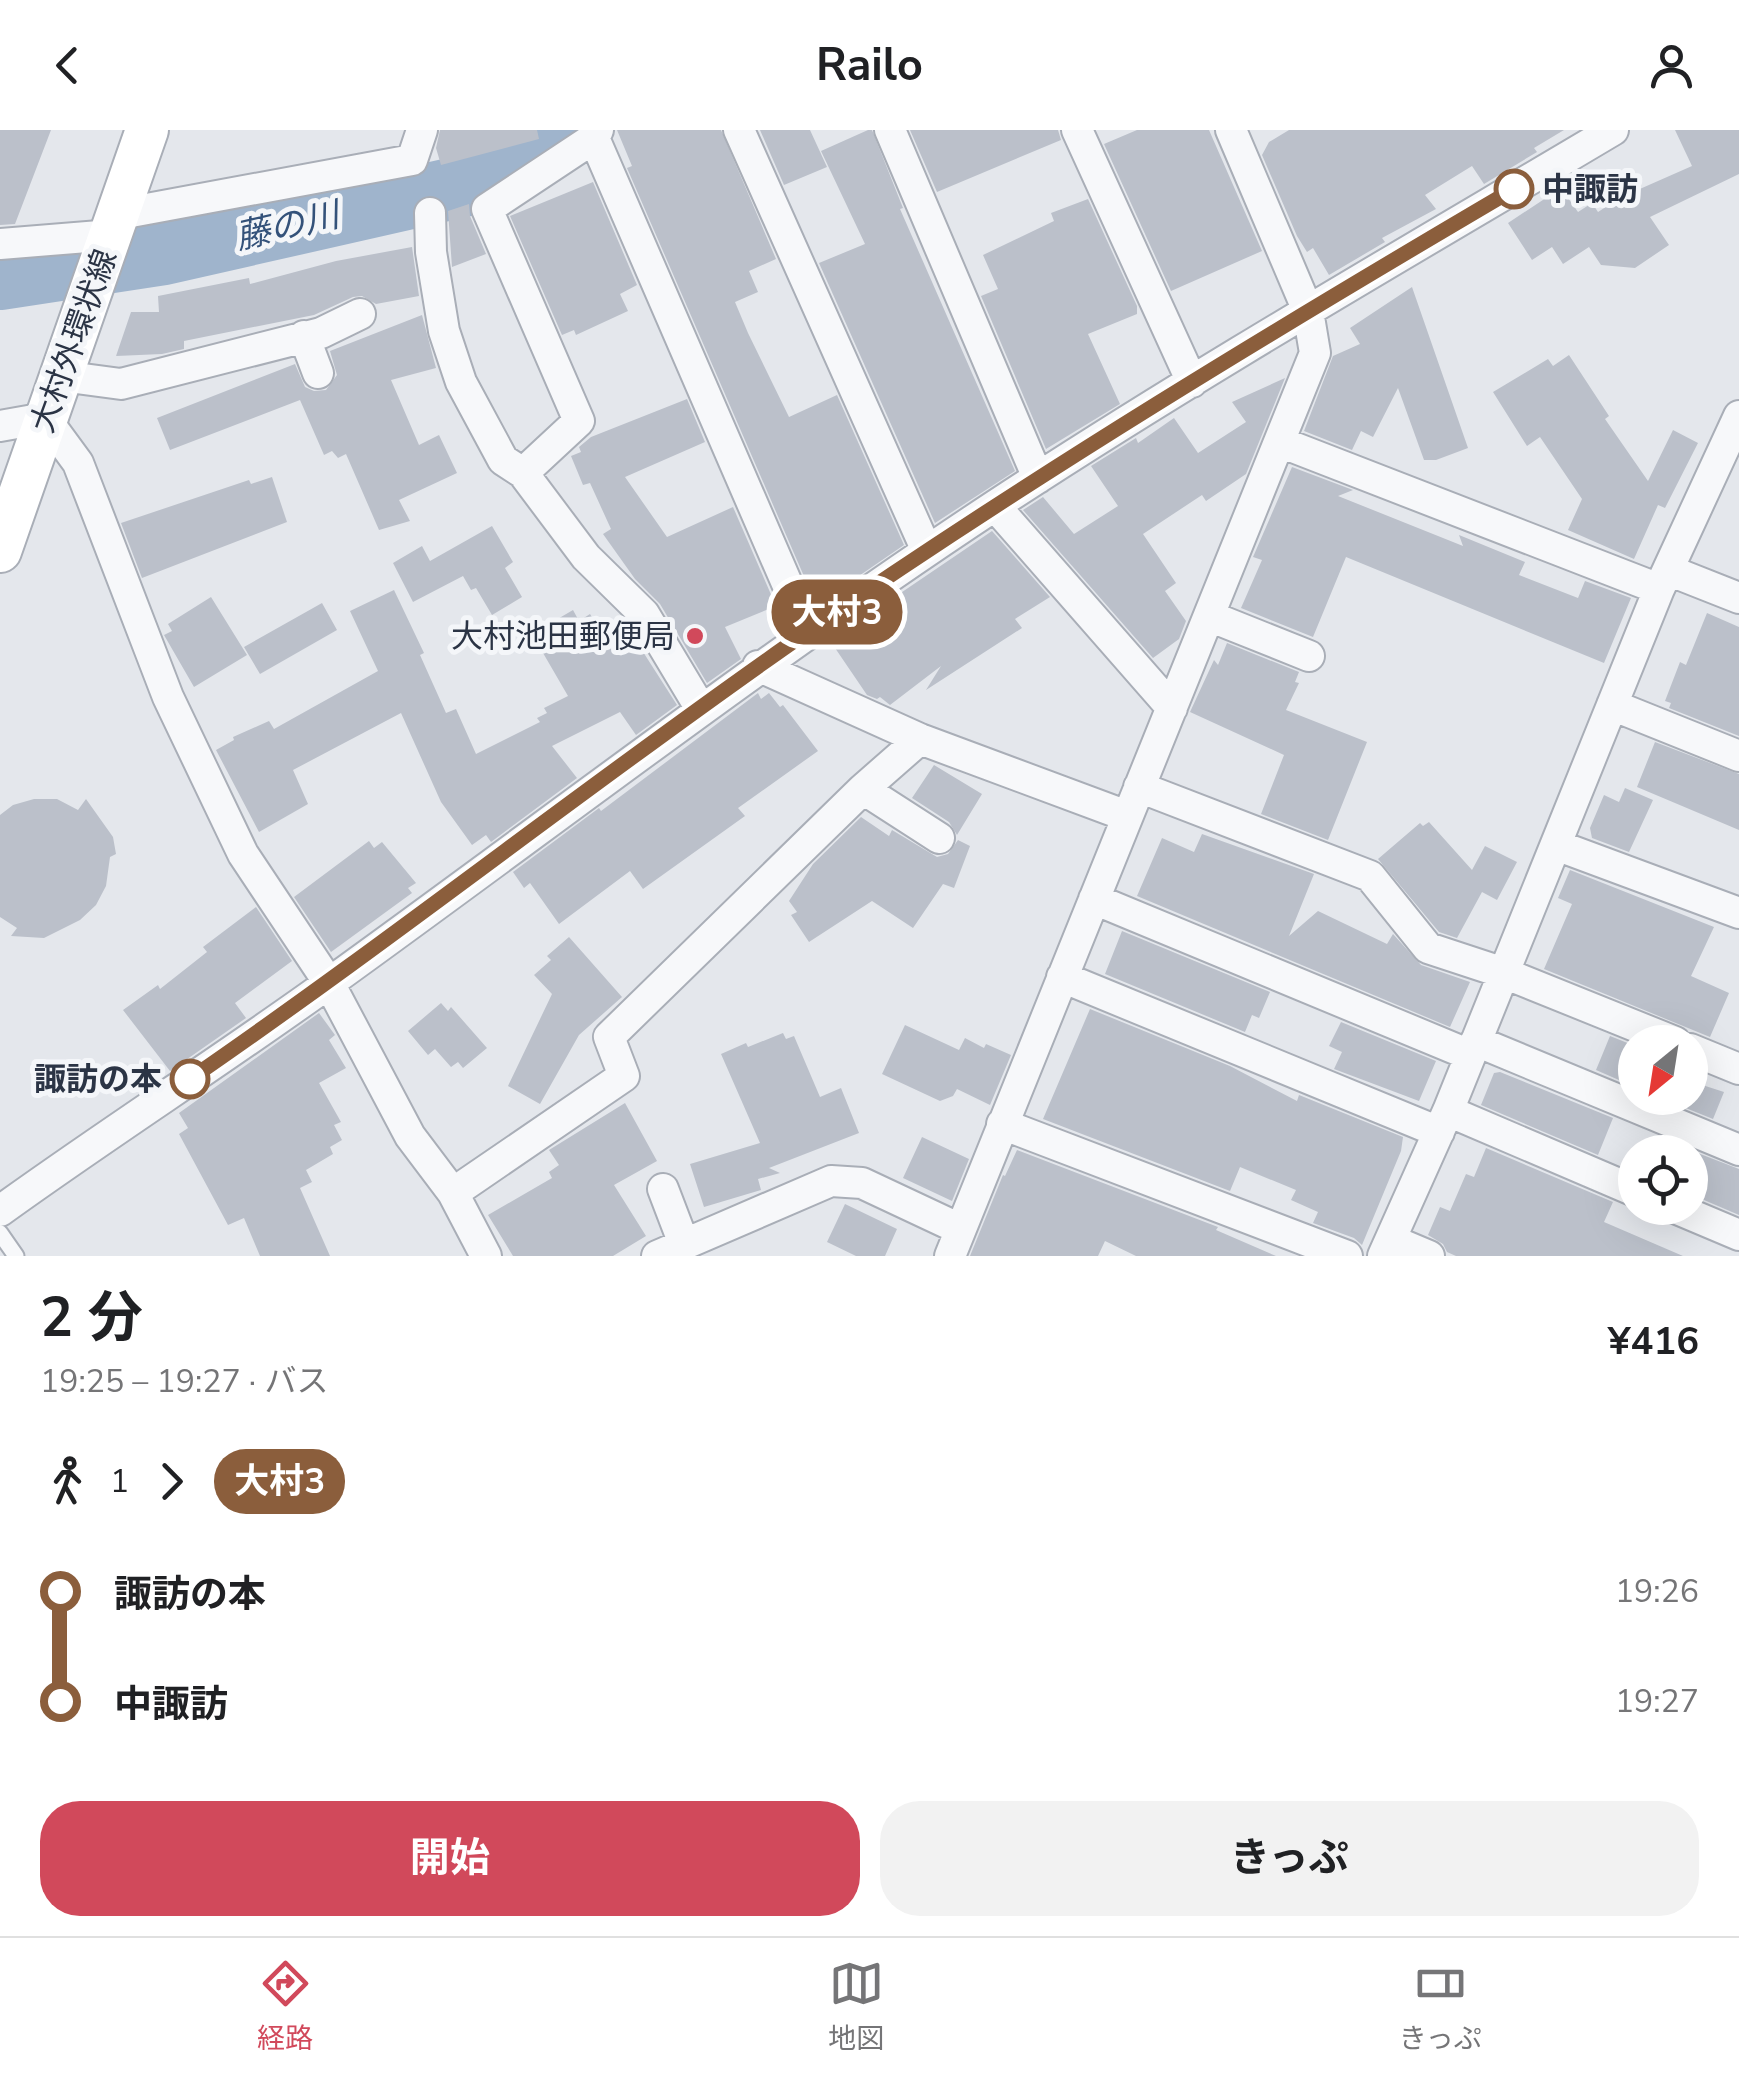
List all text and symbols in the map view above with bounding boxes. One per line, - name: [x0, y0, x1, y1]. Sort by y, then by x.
- text: Railo: [816, 35, 923, 96]
- icon: back: [40, 38, 95, 93]
- icon: person: [1644, 38, 1699, 93]
- place label: 中諏訪: [1542, 168, 1638, 211]
- marker: 中諏訪: [1495, 170, 1533, 208]
- water label: 藤の川: [231, 190, 347, 261]
- street label: 大村外環状線: [21, 243, 127, 439]
- line badge: 大村3: [780, 580, 894, 644]
- text: 大村3: [791, 589, 883, 636]
- place label: 大村池田郵便局: [451, 615, 675, 658]
- marker: 大村池田郵便局: [684, 625, 706, 647]
- north arrow: [1618, 1025, 1708, 1115]
- map controls: [1618, 1025, 1708, 1225]
- place label: 諏訪の本: [34, 1058, 162, 1101]
- marker: 諏訪の本: [171, 1060, 209, 1098]
- button: locate: [1618, 1135, 1708, 1225]
- text: 2 分: [40, 1280, 143, 1355]
- text: ¥416: [1608, 1316, 1699, 1367]
- text: 19:25 – 19:27 · バス: [40, 1360, 328, 1403]
- icon: walk: [40, 1454, 95, 1509]
- icon: forward: [144, 1454, 199, 1509]
- text: 大村3: [234, 1458, 325, 1505]
- text: 1: [110, 1460, 129, 1503]
- text: 諏訪の本: [114, 1569, 266, 1620]
- text: 19:26: [1615, 1570, 1699, 1613]
- text: 中諏訪: [114, 1679, 228, 1730]
- text: 19:27: [1615, 1680, 1699, 1723]
- button: 開始: [40, 1801, 860, 1916]
- button: きっぷ: [880, 1801, 1699, 1916]
- tab: 経路: [257, 1956, 313, 2058]
- tab: 地図: [828, 1956, 884, 2058]
- tab: きっぷ: [1399, 1956, 1482, 2058]

